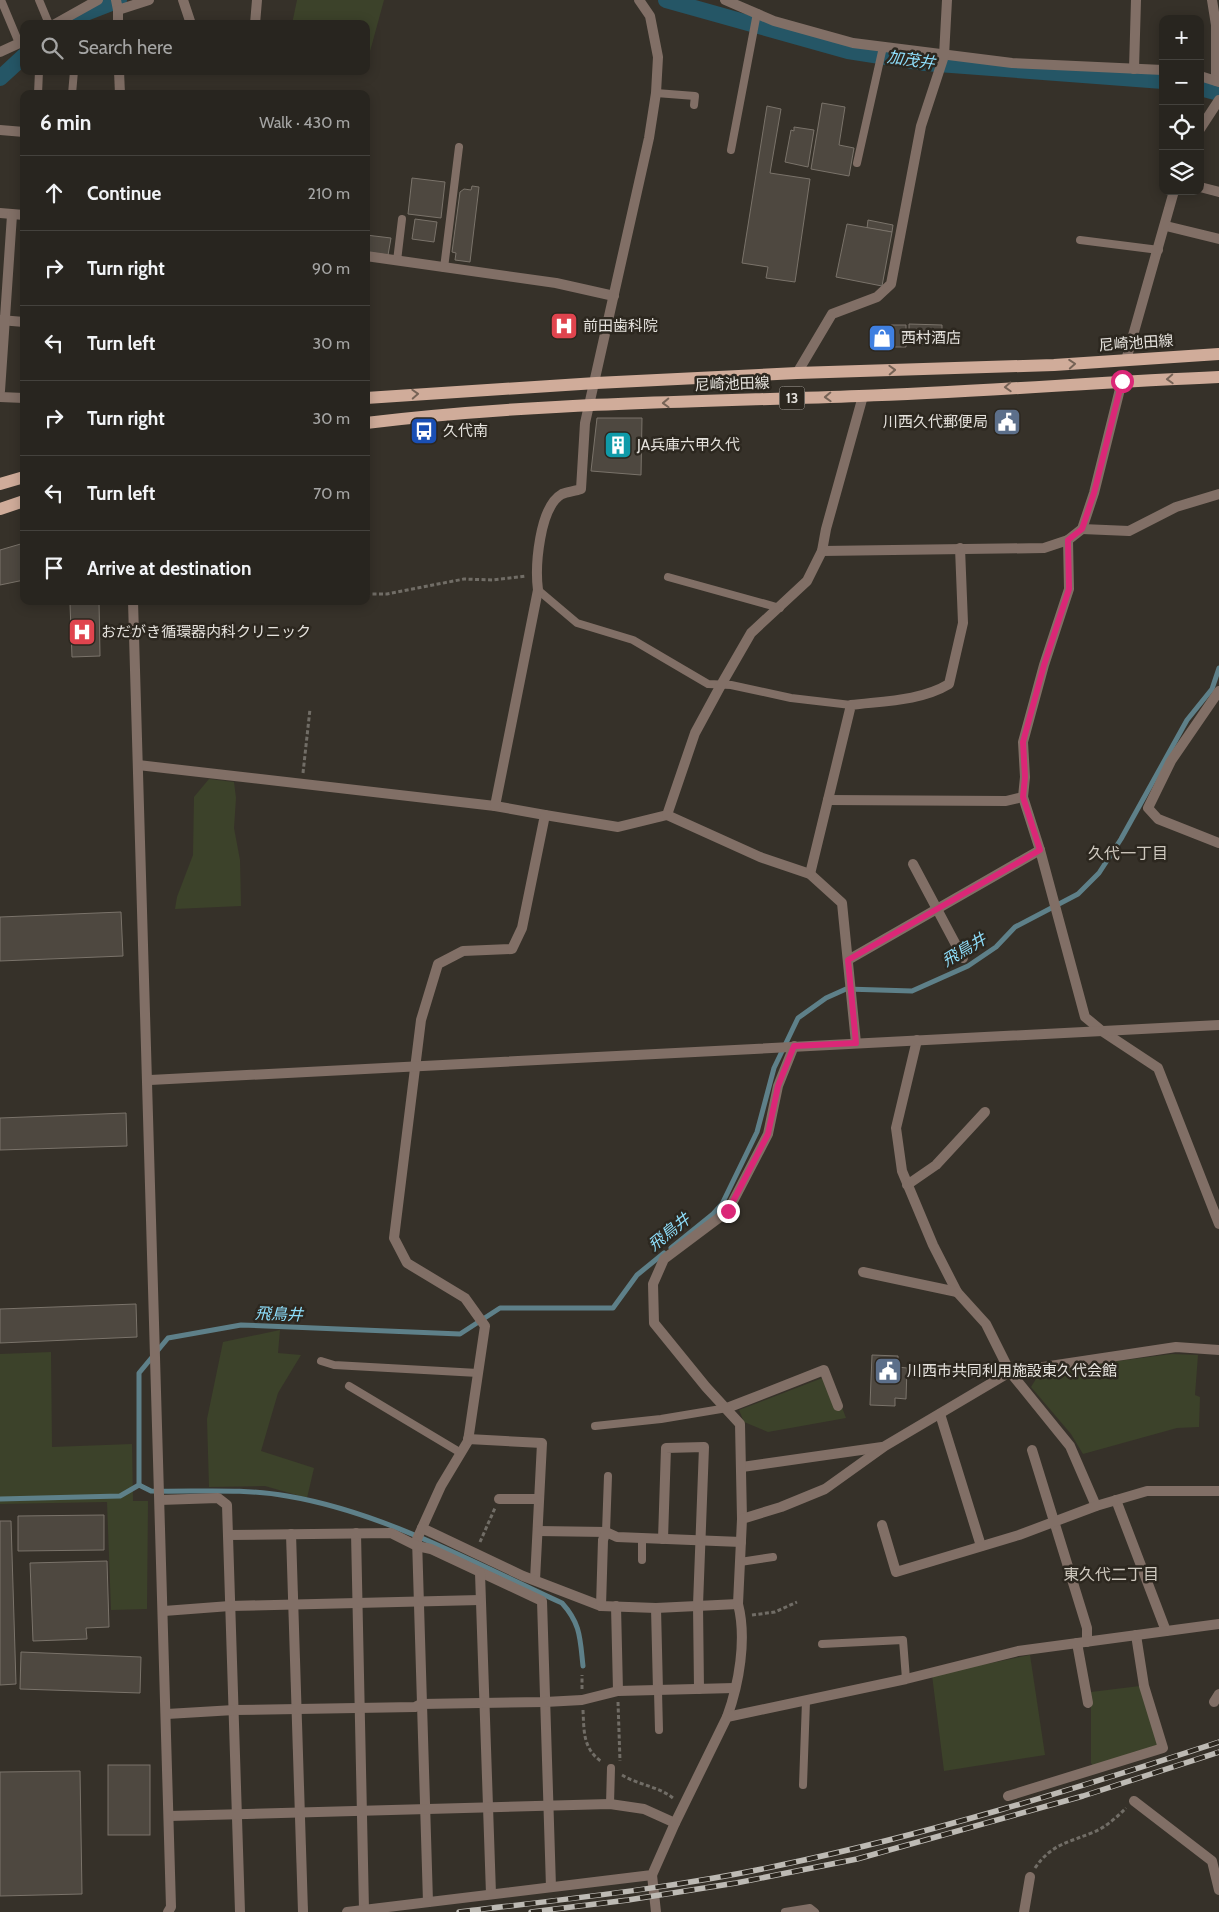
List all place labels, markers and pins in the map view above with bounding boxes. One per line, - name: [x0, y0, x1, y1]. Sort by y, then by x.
- hospital icon: 前田歯科院: [549, 311, 579, 341]
- place label: 前田歯科院: [583, 317, 658, 335]
- shop icon: 西村酒店: [867, 323, 897, 353]
- place label: 西村酒店: [901, 329, 961, 347]
- public building icon: 川西久代郵便局: [992, 407, 1022, 437]
- place label: 川西久代郵便局: [883, 413, 988, 431]
- bus stop icon: 久代南: [409, 416, 439, 446]
- place label: 久代南: [443, 422, 488, 440]
- building icon: JA兵庫六甲久代: [603, 430, 633, 460]
- place label: JA兵庫六甲久代: [636, 436, 740, 454]
- hospital icon: おだがき循環器内科クリニック: [67, 617, 97, 647]
- place label: おだがき循環器内科クリニック: [101, 623, 311, 641]
- public building icon: 川西市共同利用施設東久代会館: [873, 1356, 903, 1386]
- place label: 川西市共同利用施設東久代会館: [907, 1362, 1117, 1380]

